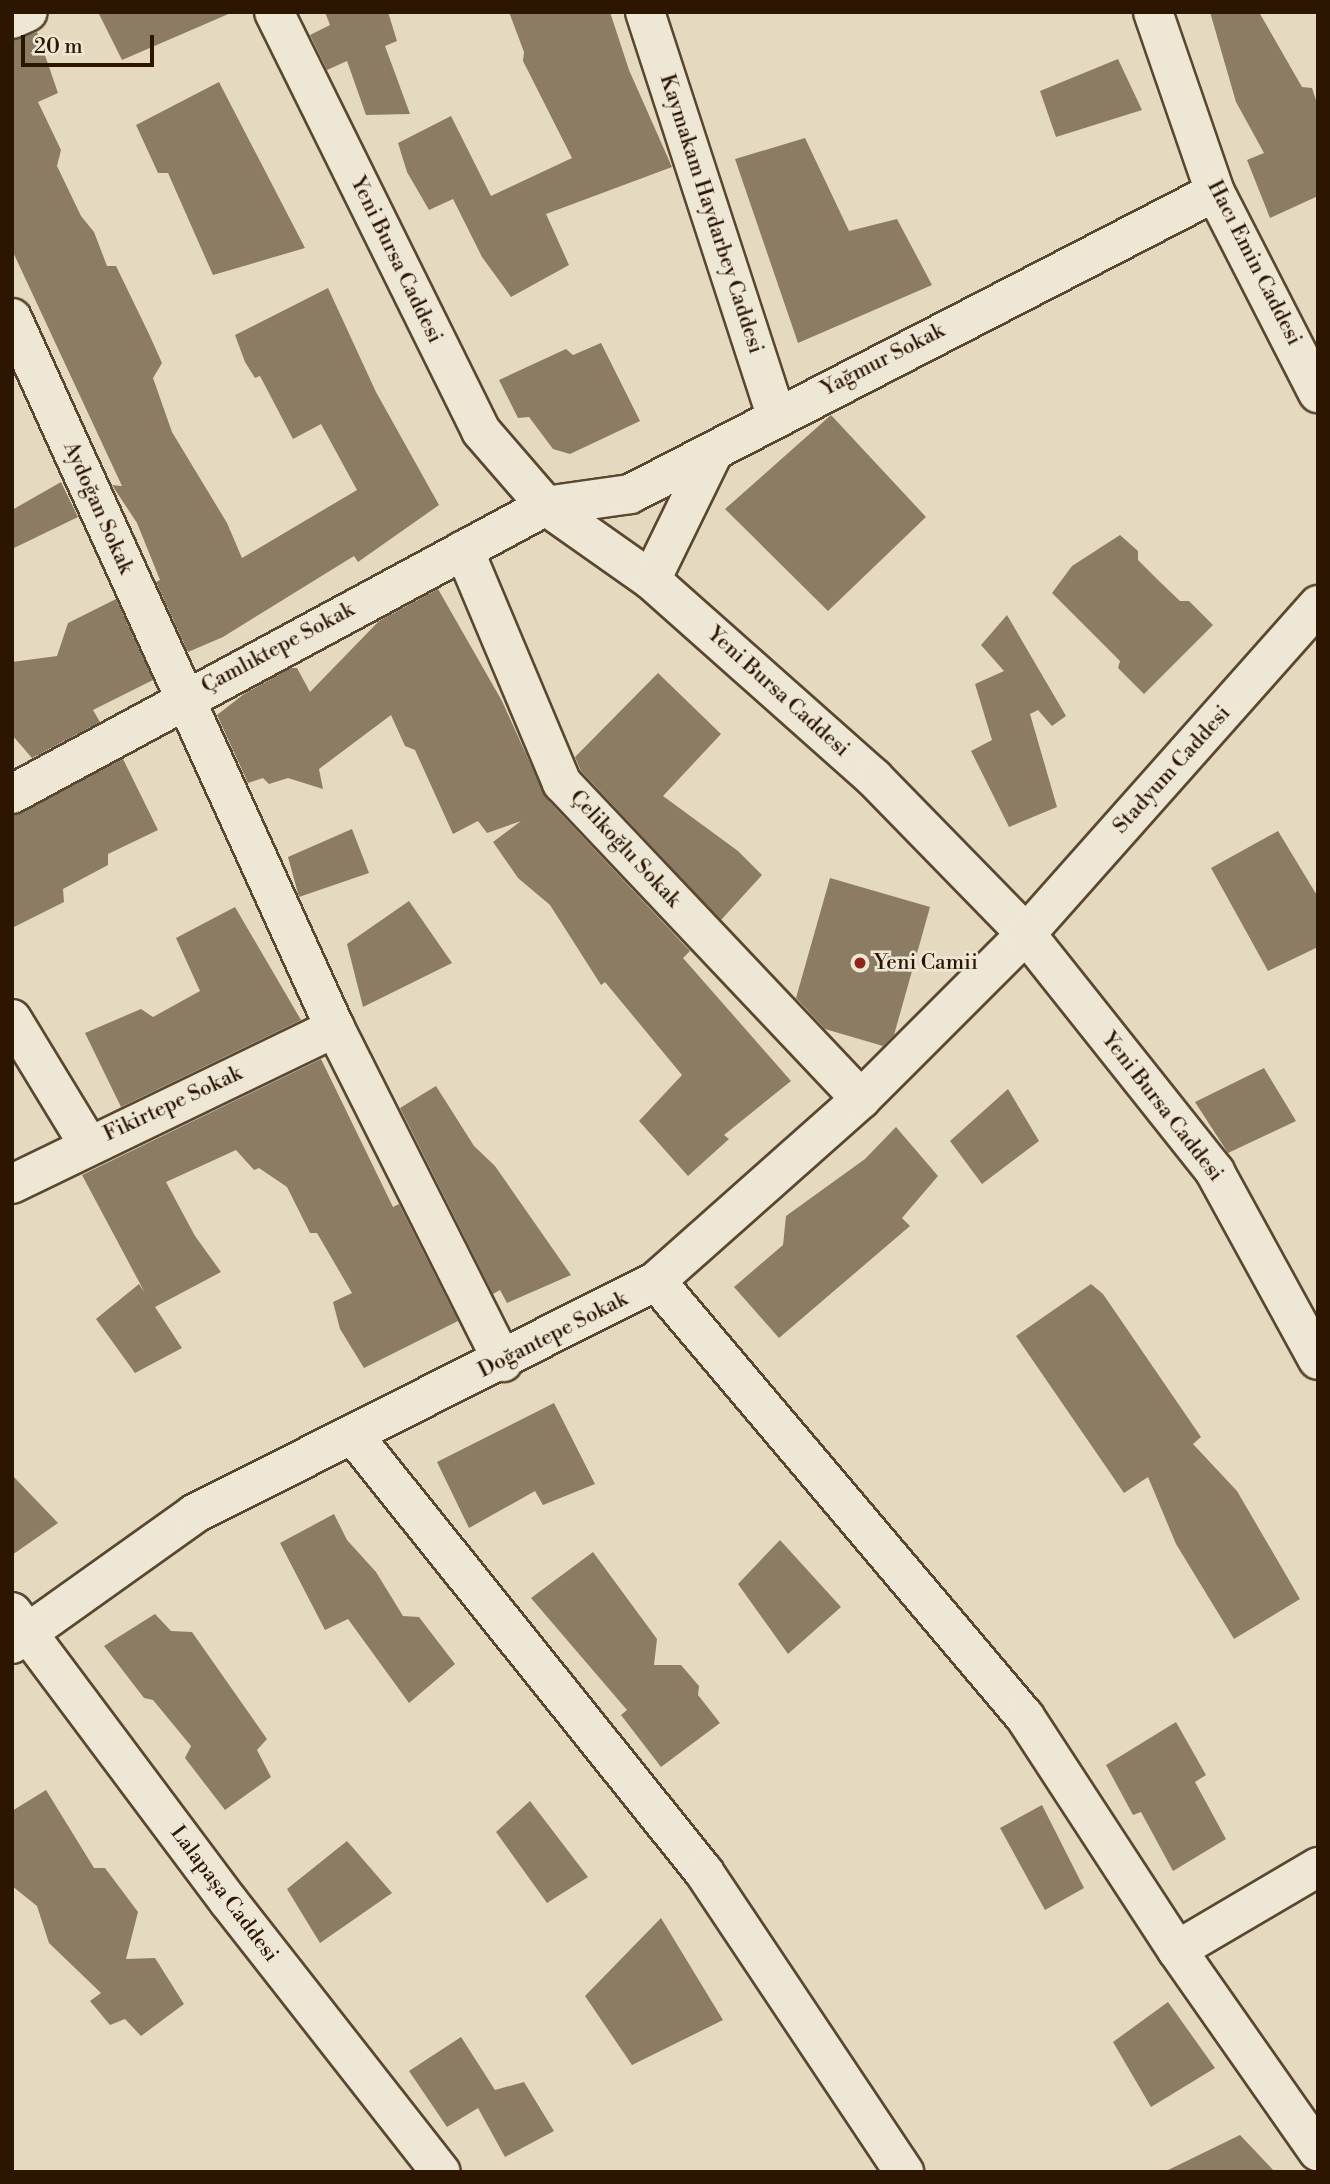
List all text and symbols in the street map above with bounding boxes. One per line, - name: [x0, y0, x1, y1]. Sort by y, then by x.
- scale bar: [24, 21, 158, 65]
- text: 20 m: [34, 34, 83, 60]
- street label: Kaymakam Haydarbey Caddesi: [654, 71, 768, 357]
- street label: Yeni Bursa Caddesi: [345, 173, 447, 347]
- street label: Hacı Emin Caddesi: [1202, 176, 1306, 350]
- street label: Yağmur Sokak: [817, 318, 949, 402]
- street label: Aydoğan Sokak: [58, 438, 138, 578]
- street label: Çamlıktepe Sokak: [197, 597, 359, 699]
- street label: Yeni Bursa Caddesi: [702, 622, 854, 762]
- street label: Stadyum Caddesi: [1108, 701, 1236, 839]
- street label: Çelikoğlu Sokak: [564, 785, 686, 913]
- place label: Yeni Camii: [874, 950, 978, 976]
- marker: Yeni Camii: [852, 955, 868, 971]
- street label: Yeni Bursa Caddesi: [1096, 1027, 1228, 1187]
- street label: Fikirtepe Sokak: [100, 1061, 246, 1147]
- street label: Doğantepe Sokak: [474, 1287, 632, 1383]
- street label: Lalapaşa Caddesi: [165, 1821, 283, 1967]

